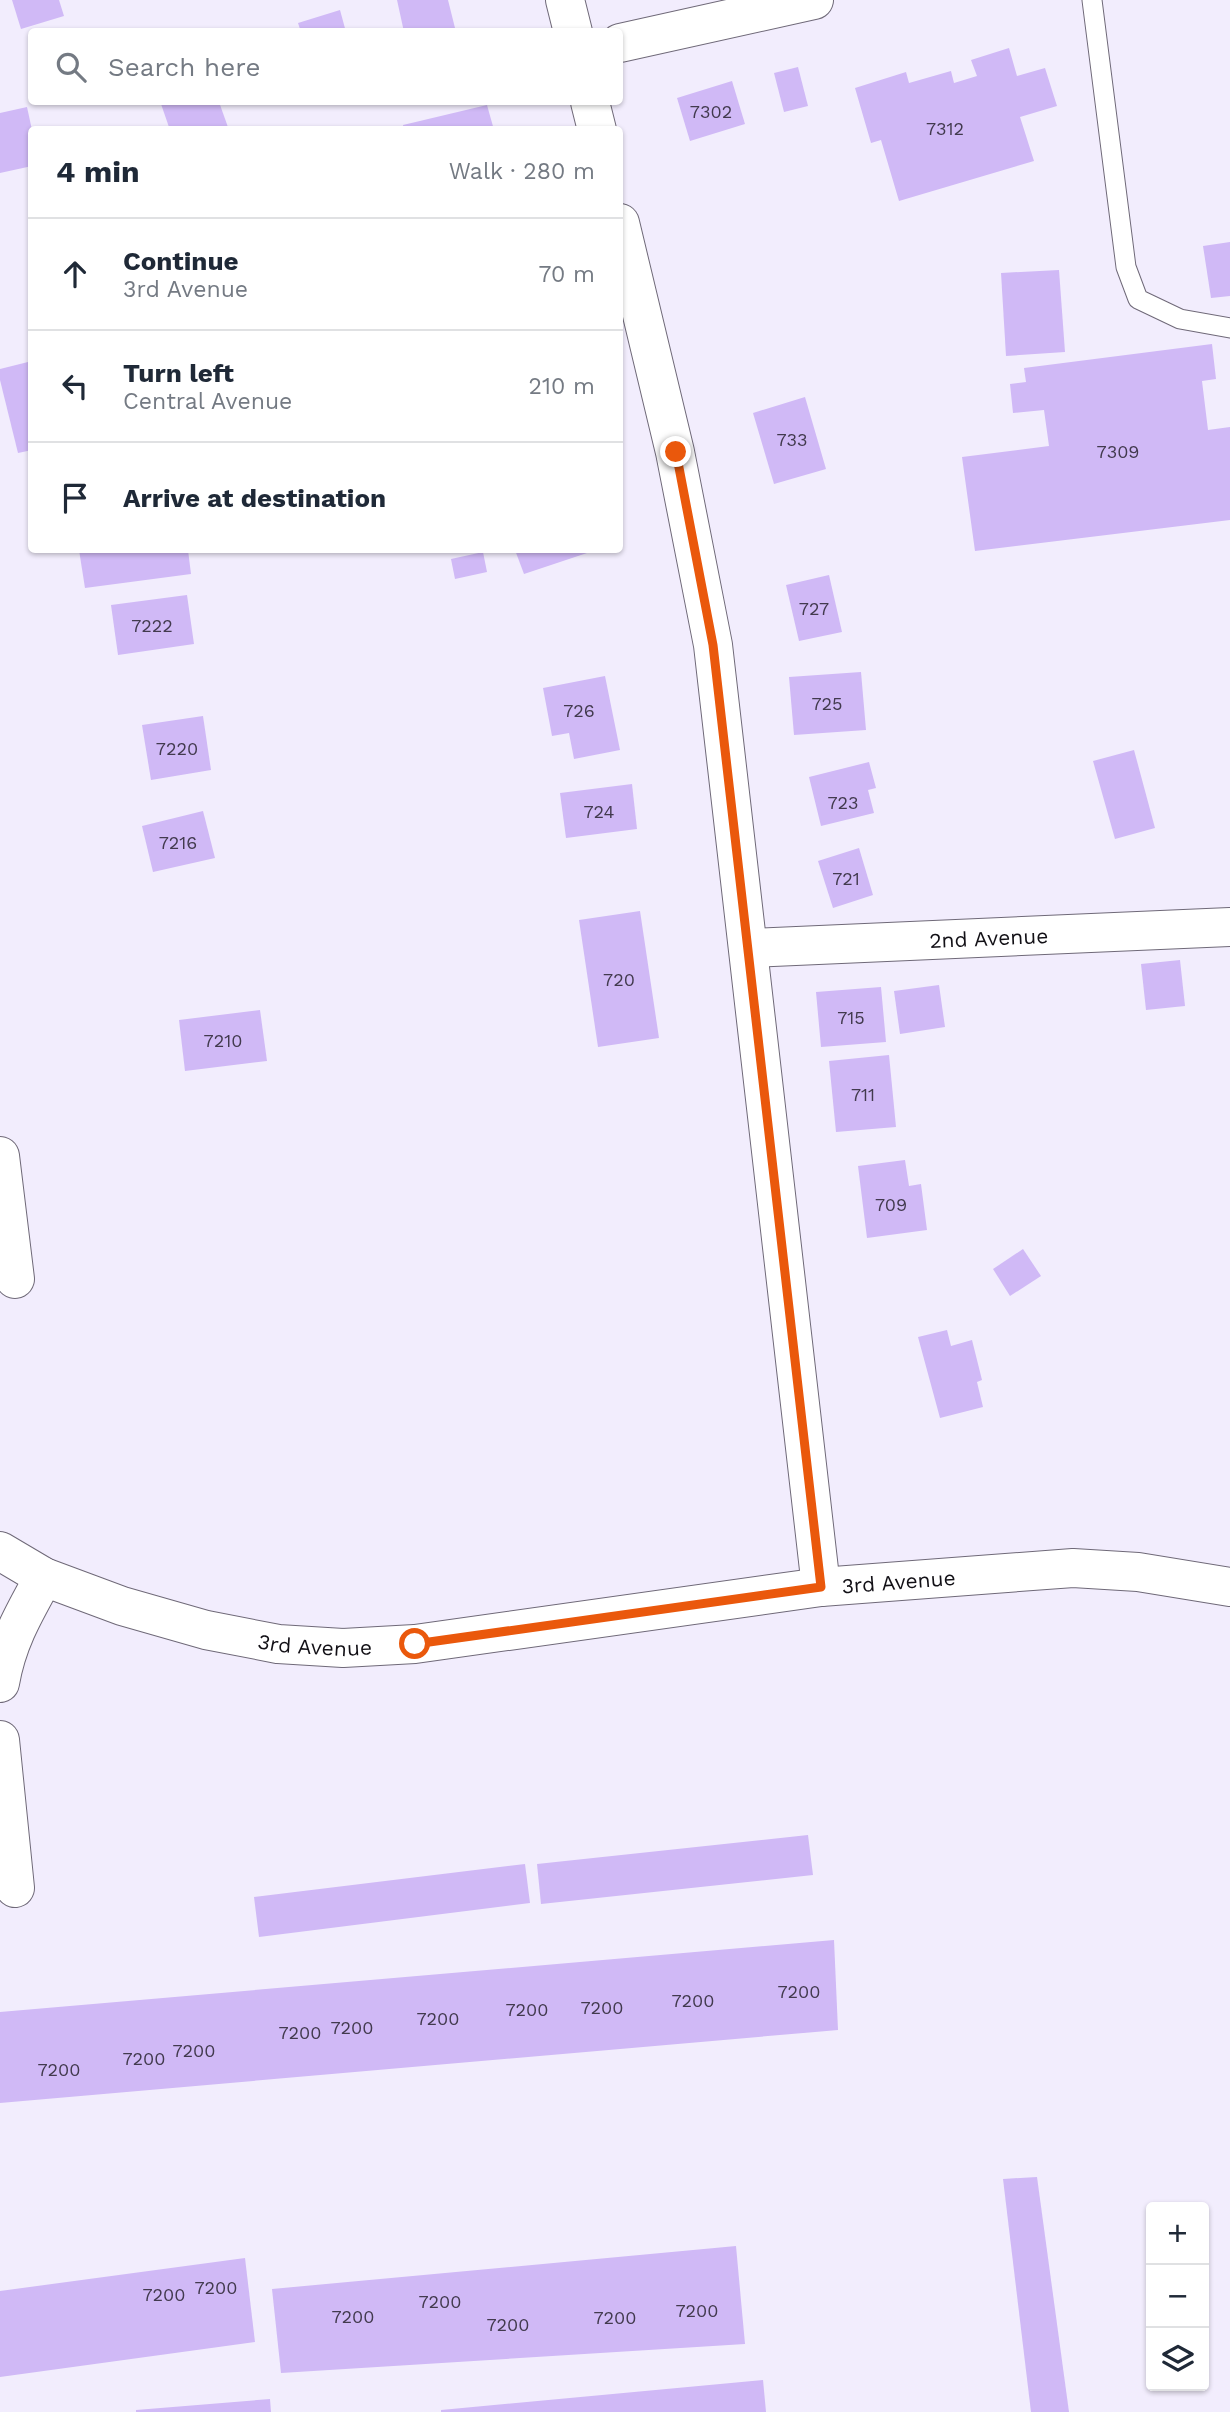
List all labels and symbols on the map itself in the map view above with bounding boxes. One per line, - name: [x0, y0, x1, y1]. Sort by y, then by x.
- house number: 7302: [690, 101, 732, 122]
- house number: 7312: [926, 118, 964, 139]
- house number: 733: [776, 429, 808, 450]
- route end: [660, 436, 691, 467]
- house number: 7309: [1097, 441, 1139, 462]
- house number: 727: [799, 598, 829, 619]
- house number: 7222: [131, 615, 173, 636]
- house number: 725: [811, 693, 843, 714]
- house number: 726: [563, 700, 595, 721]
- house number: 7220: [156, 738, 198, 759]
- house number: 723: [827, 792, 859, 813]
- house number: 724: [583, 801, 615, 822]
- house number: 7216: [159, 832, 197, 853]
- house number: 721: [832, 868, 860, 889]
- street label: 2nd Avenue: [929, 922, 1049, 953]
- house number: 720: [603, 969, 635, 990]
- house number: 715: [837, 1007, 865, 1028]
- house number: 7210: [204, 1030, 242, 1051]
- house number: 711: [851, 1084, 875, 1105]
- house number: 709: [875, 1194, 907, 1215]
- street label: 3rd Avenue: [841, 1564, 956, 1598]
- street label: 3rd Avenue: [256, 1628, 373, 1661]
- route start: [399, 1628, 430, 1659]
- house number: 7200: [778, 1981, 820, 2002]
- house number: 7200: [672, 1990, 714, 2011]
- house number: 7200: [581, 1997, 623, 2018]
- house number: 7200: [506, 1999, 548, 2020]
- house number: 7200: [417, 2008, 459, 2029]
- house number: 7200: [331, 2017, 373, 2038]
- house number: 7200: [279, 2022, 321, 2043]
- house number: 7200: [173, 2040, 215, 2061]
- house number: 7200: [123, 2048, 165, 2069]
- house number: 7200: [38, 2059, 80, 2080]
- house number: 7200: [195, 2277, 237, 2298]
- house number: 7200: [143, 2284, 185, 2305]
- house number: 7200: [419, 2291, 461, 2312]
- house number: 7200: [676, 2300, 718, 2321]
- house number: 7200: [332, 2306, 374, 2327]
- house number: 7200: [594, 2307, 636, 2328]
- house number: 7200: [487, 2314, 529, 2335]

